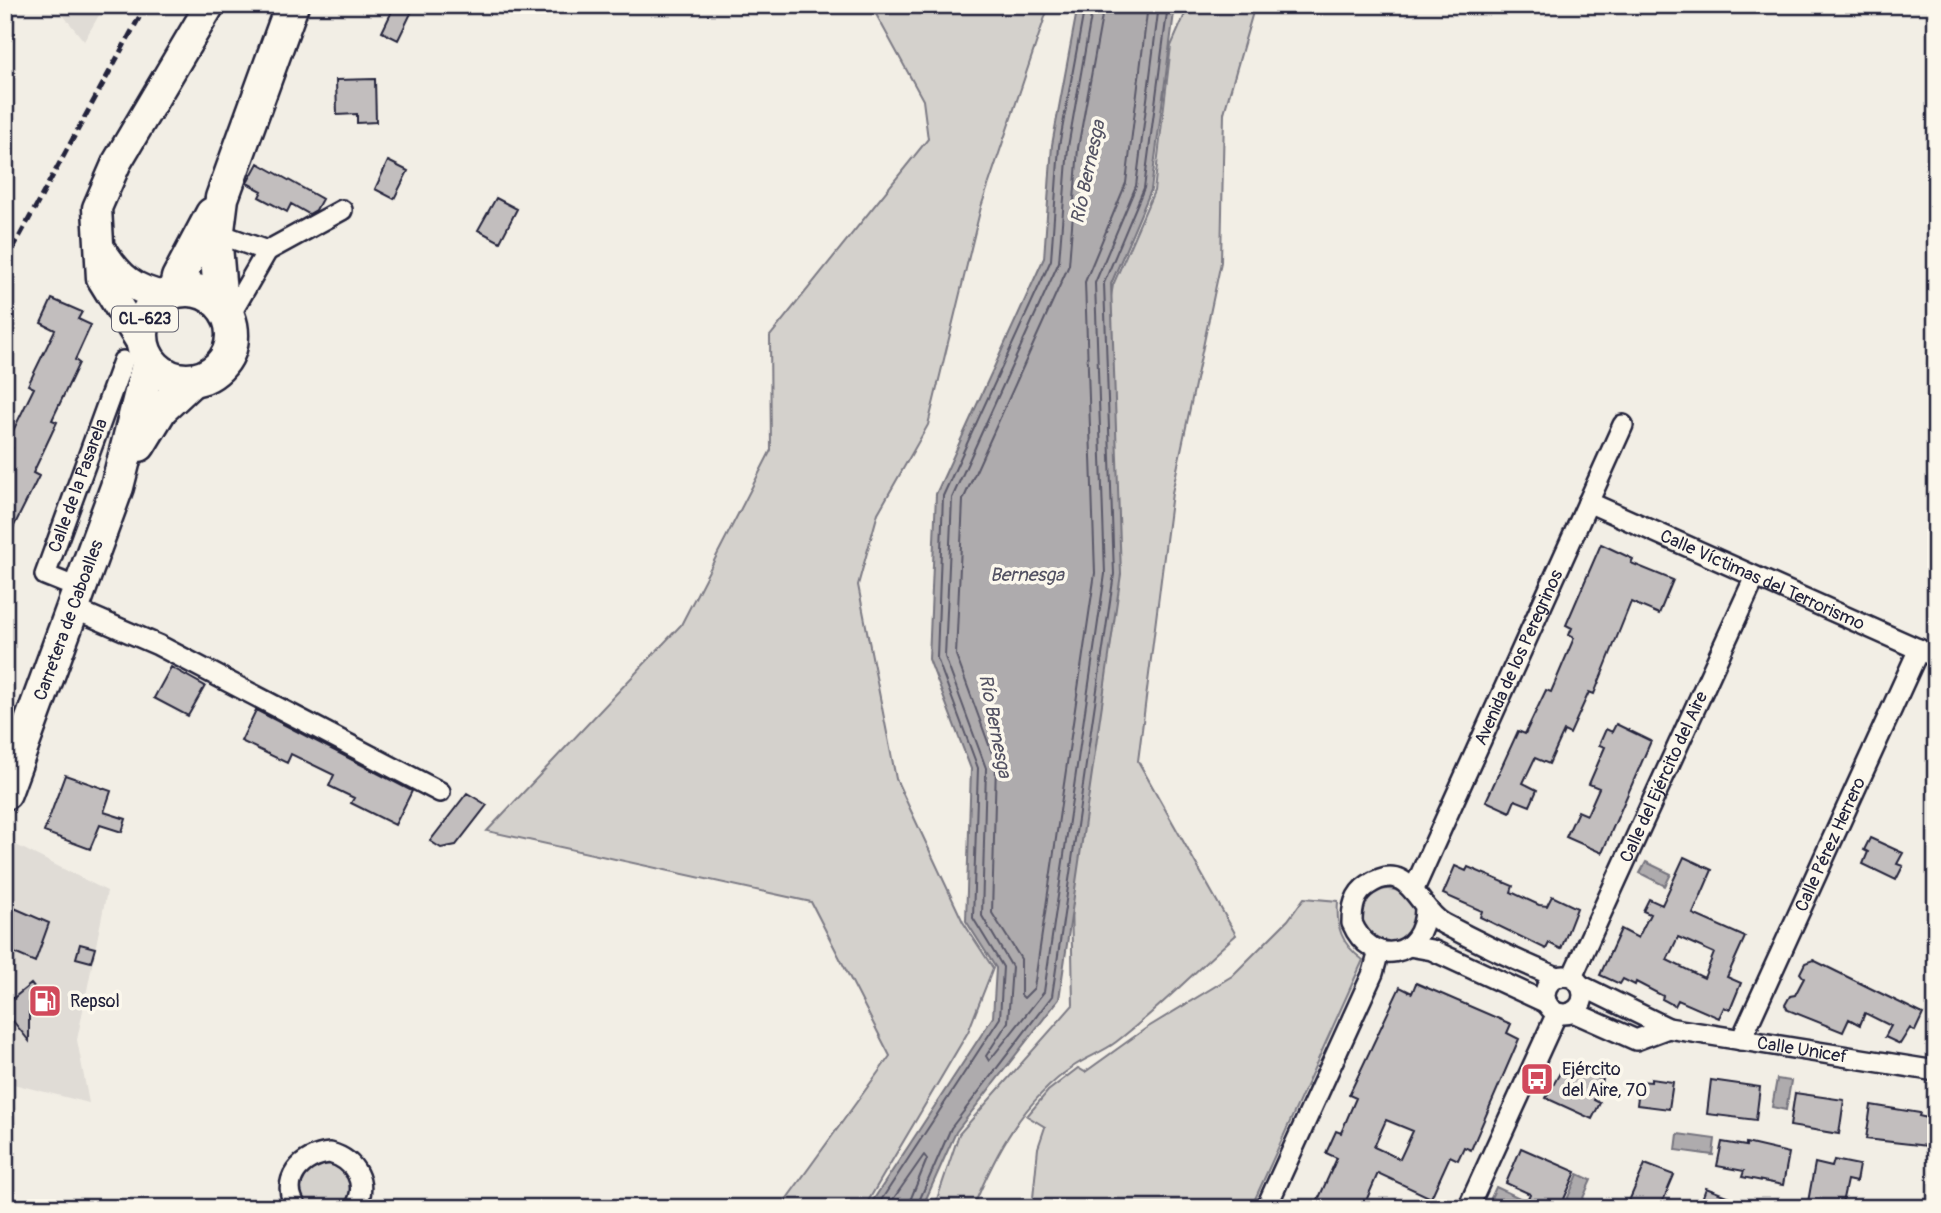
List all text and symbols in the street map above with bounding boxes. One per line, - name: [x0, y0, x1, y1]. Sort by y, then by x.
- water label: Río Bernesga: [1065, 117, 1111, 226]
- road number: CL-623: [112, 306, 178, 332]
- street label: Calle de la Pasarela: [43, 415, 113, 556]
- street label: Calle Víctimas del Terrorismo: [1657, 524, 1869, 635]
- street label: Carretera de Caboalles: [28, 537, 108, 704]
- water label: Bernesga: [990, 563, 1065, 587]
- street label: Avenida de los Peregrinos: [1469, 566, 1568, 749]
- water label: Río Bernesga: [973, 672, 1017, 781]
- street label: Calle del Ejército del Aire: [1614, 688, 1713, 866]
- street label: Calle Pérez Herrero: [1790, 773, 1871, 915]
- fuel station icon: Repsol: [26, 982, 64, 1020]
- place label: Repsol: [70, 990, 120, 1013]
- street label: Calle Unicef: [1755, 1031, 1850, 1068]
- place label: Ejército del Aire, 70: [1562, 1058, 1647, 1102]
- bus stop icon: Ejército del Aire, 70: [1518, 1060, 1556, 1098]

